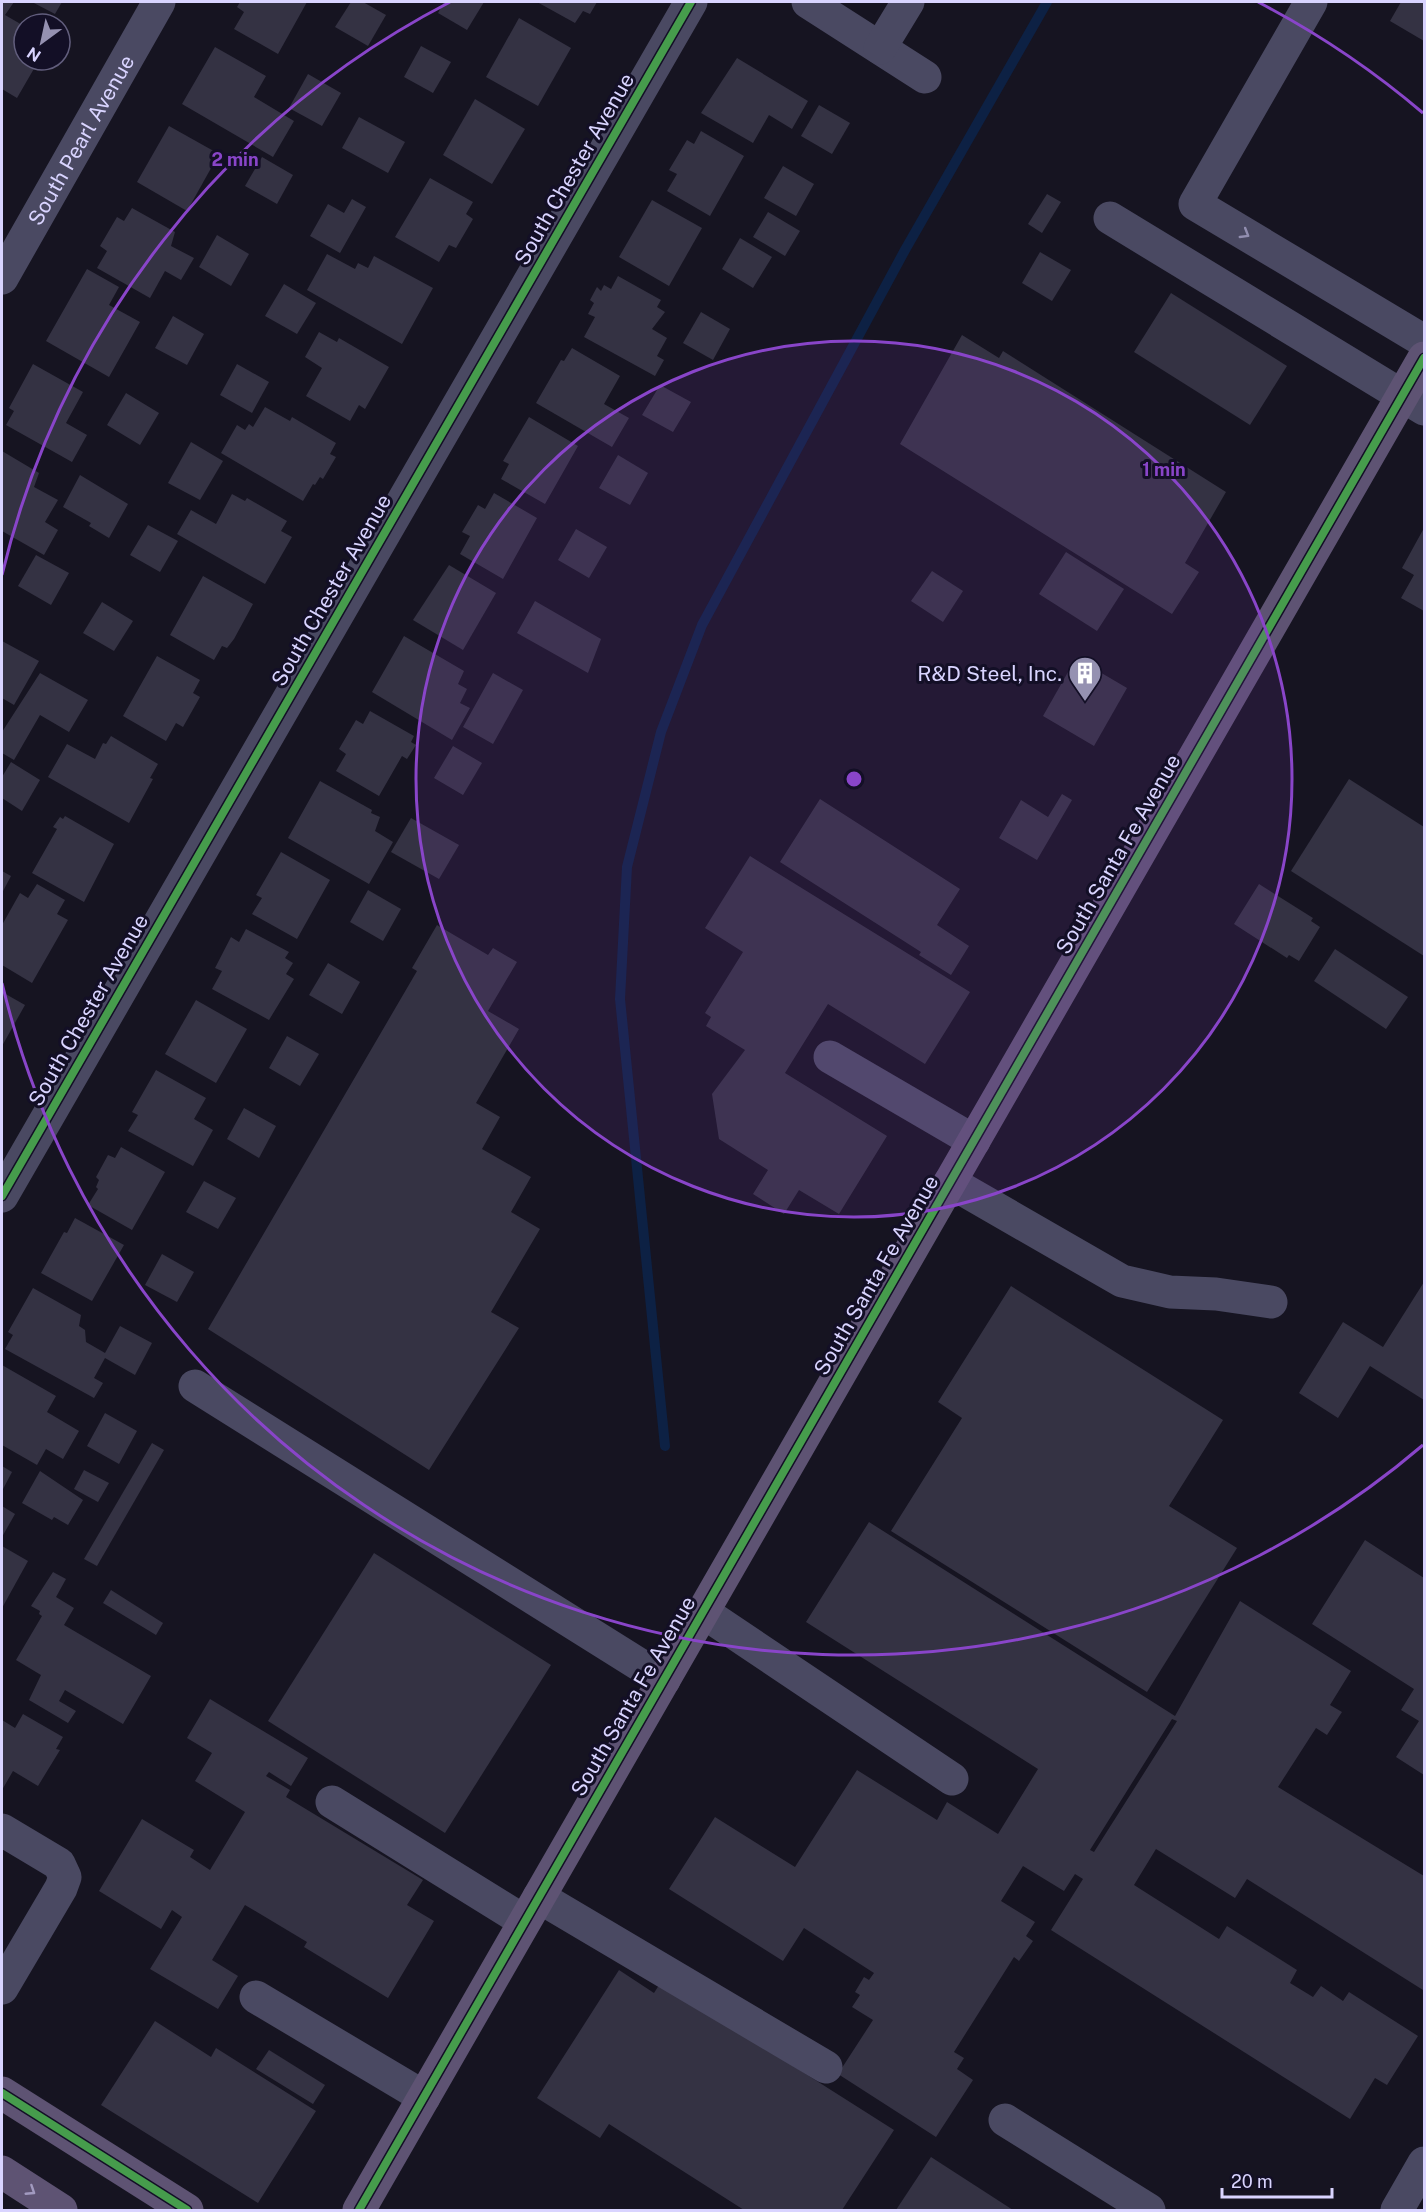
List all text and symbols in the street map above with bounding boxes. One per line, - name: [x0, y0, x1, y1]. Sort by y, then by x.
- north arrow: [12, 12, 72, 72]
- text: N: [24, 43, 45, 66]
- street label: South Pearl Avenue: [22, 50, 139, 229]
- street label: South Chester Avenue: [509, 69, 639, 269]
- text: 2 min: [211, 149, 259, 170]
- one-way arrow: [1239, 227, 1249, 239]
- text: 1 min: [1142, 459, 1186, 480]
- street label: South Chester Avenue: [266, 490, 396, 690]
- building icon: R&D Steel, Inc.: [1067, 655, 1103, 702]
- place label: R&D Steel, Inc.: [917, 661, 1062, 686]
- street label: South Santa Fe Avenue: [1050, 750, 1186, 958]
- centre of rings: [844, 769, 864, 789]
- street label: South Chester Avenue: [23, 910, 153, 1110]
- street label: South Santa Fe Avenue: [808, 1171, 944, 1379]
- street label: South Santa Fe Avenue: [565, 1592, 701, 1800]
- scale bar: [1222, 2161, 1332, 2199]
- text: 20 m: [1231, 2171, 1273, 2192]
- one-way arrow: [25, 2184, 36, 2195]

